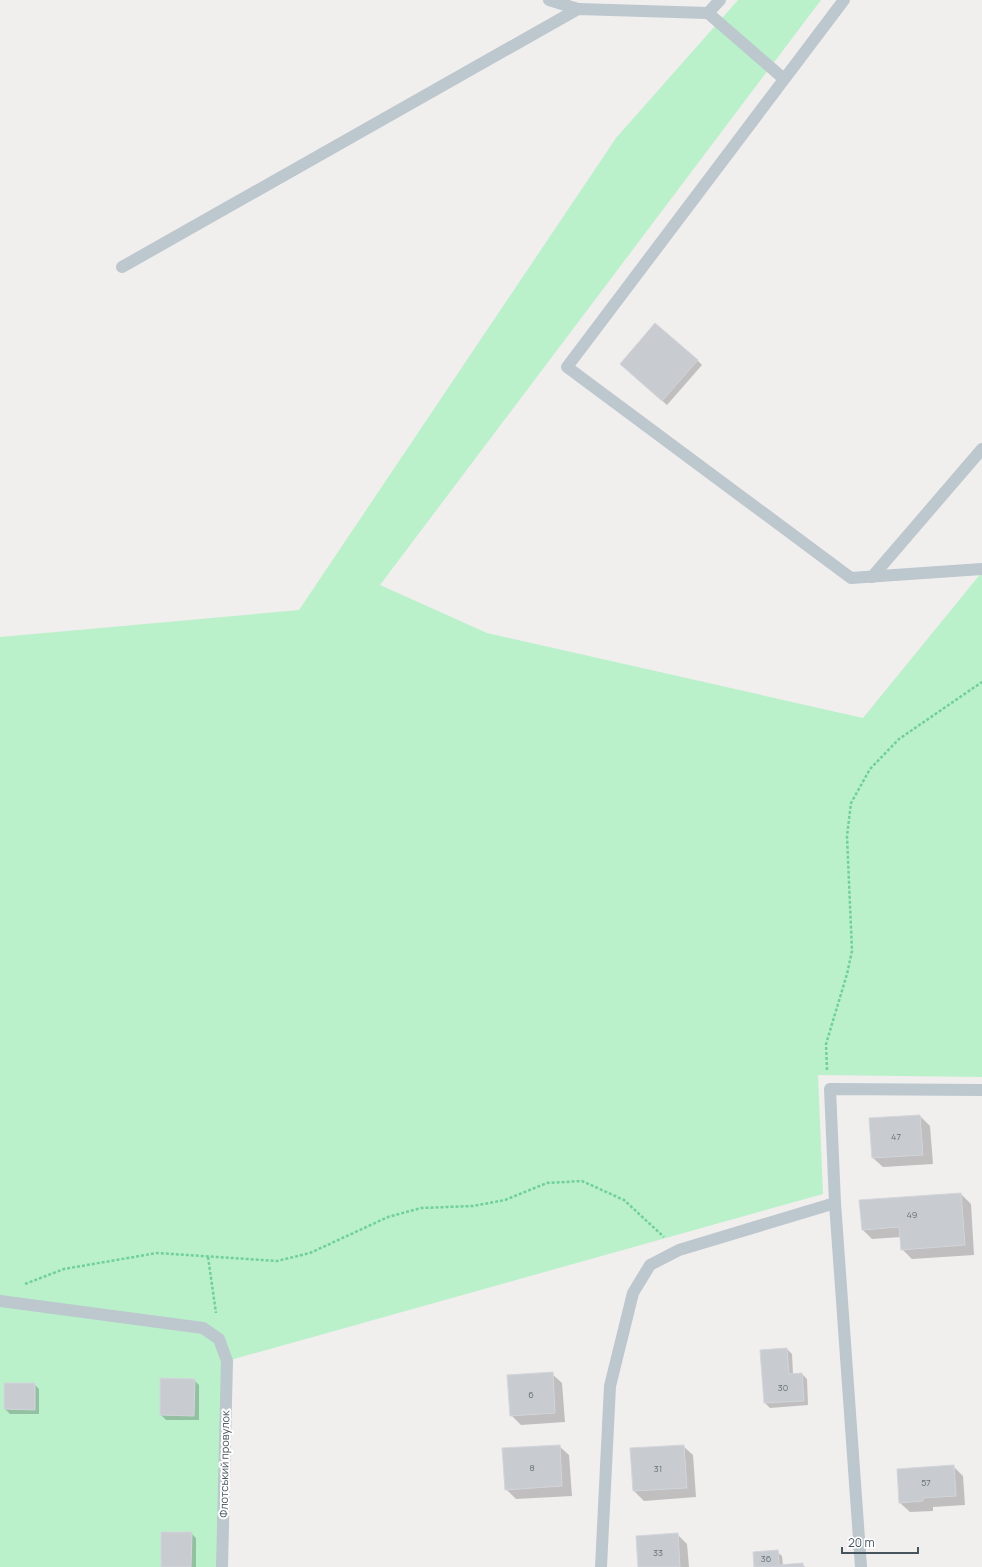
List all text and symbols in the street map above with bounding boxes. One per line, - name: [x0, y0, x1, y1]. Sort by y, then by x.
- house number: 47: [891, 1130, 901, 1143]
- house number: 49: [907, 1208, 917, 1221]
- house number: 30: [778, 1381, 788, 1394]
- house number: 6: [528, 1388, 534, 1401]
- street label: Флотський провулок: [216, 1410, 232, 1518]
- house number: 8: [529, 1461, 535, 1474]
- house number: 31: [654, 1462, 662, 1475]
- house number: 57: [921, 1476, 931, 1489]
- scale bar: [842, 1529, 918, 1555]
- text: 20 m: [848, 1534, 875, 1551]
- house number: 33: [653, 1546, 663, 1559]
- house number: 36: [761, 1552, 772, 1565]

